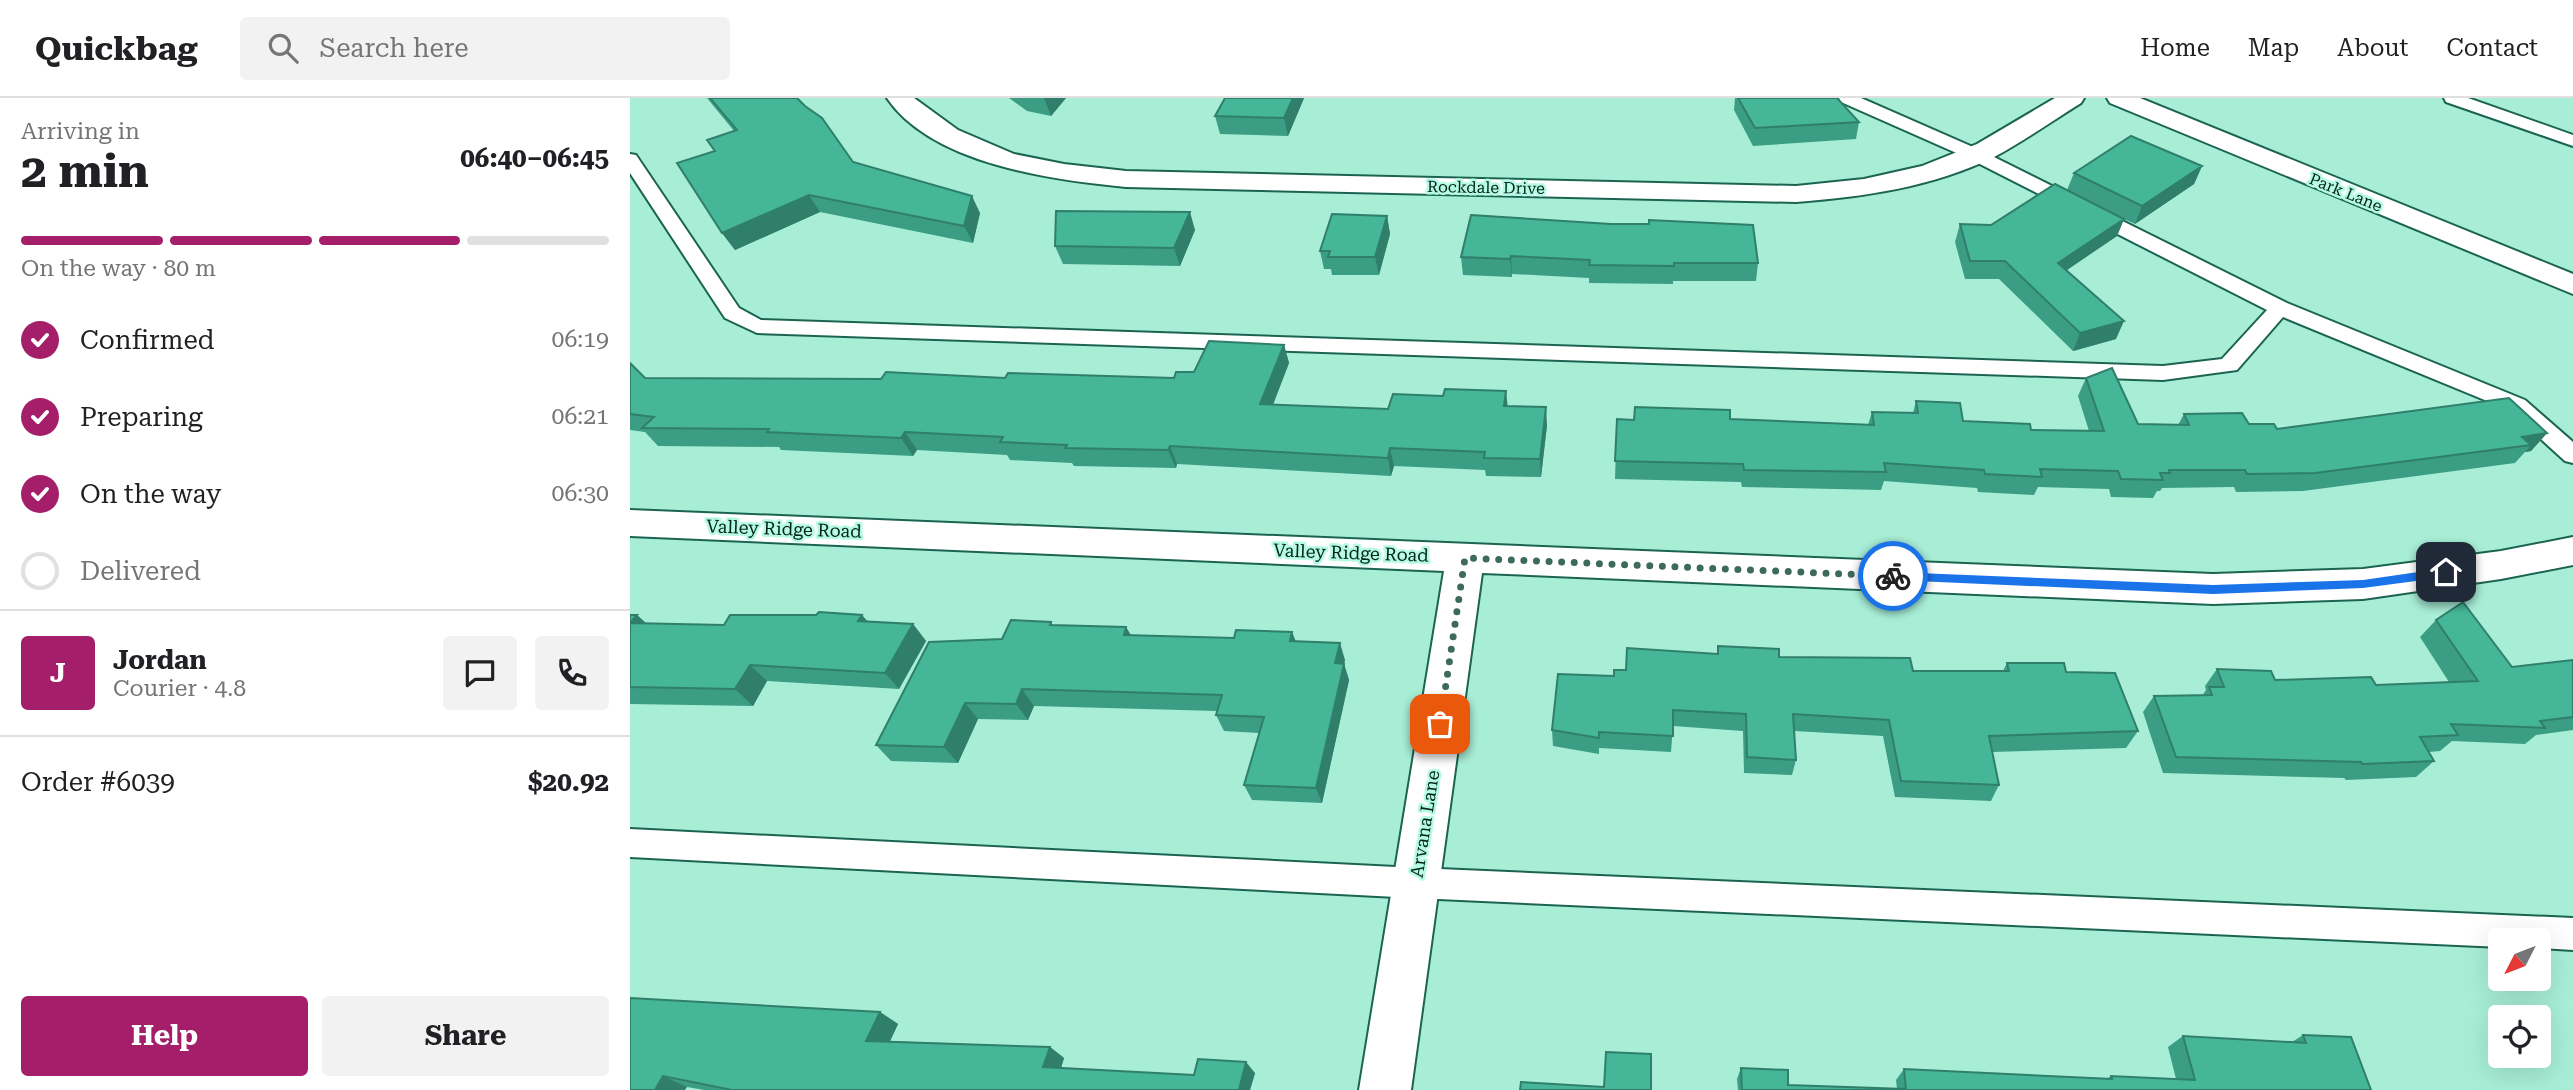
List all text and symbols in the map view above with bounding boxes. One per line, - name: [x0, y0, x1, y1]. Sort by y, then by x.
- search box: [240, 17, 730, 80]
- text: Quickbag: [35, 29, 198, 68]
- icon: search: [264, 29, 302, 67]
- text: Search here: [320, 33, 469, 63]
- text: Home: [2140, 34, 2210, 62]
- text: Map: [2248, 34, 2299, 62]
- text: About: [2337, 34, 2408, 62]
- text: Contact: [2446, 34, 2538, 62]
- text: Arriving in: [21, 118, 140, 145]
- text: 06:40–06:45: [460, 143, 609, 173]
- text: 2 min: [21, 144, 149, 198]
- street label: Park Lane: [2306, 169, 2385, 216]
- street label: Rockdale Drive: [1427, 177, 1545, 198]
- text: On the way · 80 m: [21, 255, 216, 282]
- icon: check: [21, 321, 59, 359]
- text: Confirmed: [80, 325, 215, 355]
- text: 06:19: [552, 326, 609, 353]
- icon: check: [21, 398, 59, 436]
- text: Preparing: [80, 402, 203, 432]
- text: 06:21: [552, 403, 609, 430]
- icon: check: [21, 475, 59, 513]
- text: On the way: [80, 479, 221, 509]
- text: 06:30: [552, 480, 609, 507]
- street label: Valley Ridge Road: [706, 515, 862, 542]
- street label: Valley Ridge Road: [1273, 539, 1429, 566]
- courier: [1858, 541, 1928, 611]
- pin: [2416, 542, 2476, 602]
- icon: home: [2427, 553, 2465, 591]
- text: Delivered: [80, 556, 201, 586]
- icon: bike: [1874, 557, 1912, 595]
- button: chat: [443, 636, 517, 710]
- button: phone: [535, 636, 609, 710]
- text: Jordan: [113, 645, 207, 675]
- text: J: [50, 658, 66, 688]
- text: Courier · 4.8: [113, 675, 246, 702]
- pin: [1410, 694, 1470, 754]
- icon: bag: [1421, 705, 1459, 743]
- text: Order #6039: [21, 767, 175, 797]
- text: $20.92: [528, 767, 609, 797]
- street label: Arvana Lane: [1406, 769, 1443, 879]
- north arrow: [2488, 928, 2552, 990]
- map controls: [2488, 928, 2551, 1068]
- button: Help: [21, 996, 308, 1076]
- button: Share: [322, 996, 609, 1076]
- button: locate: [2488, 1005, 2551, 1068]

